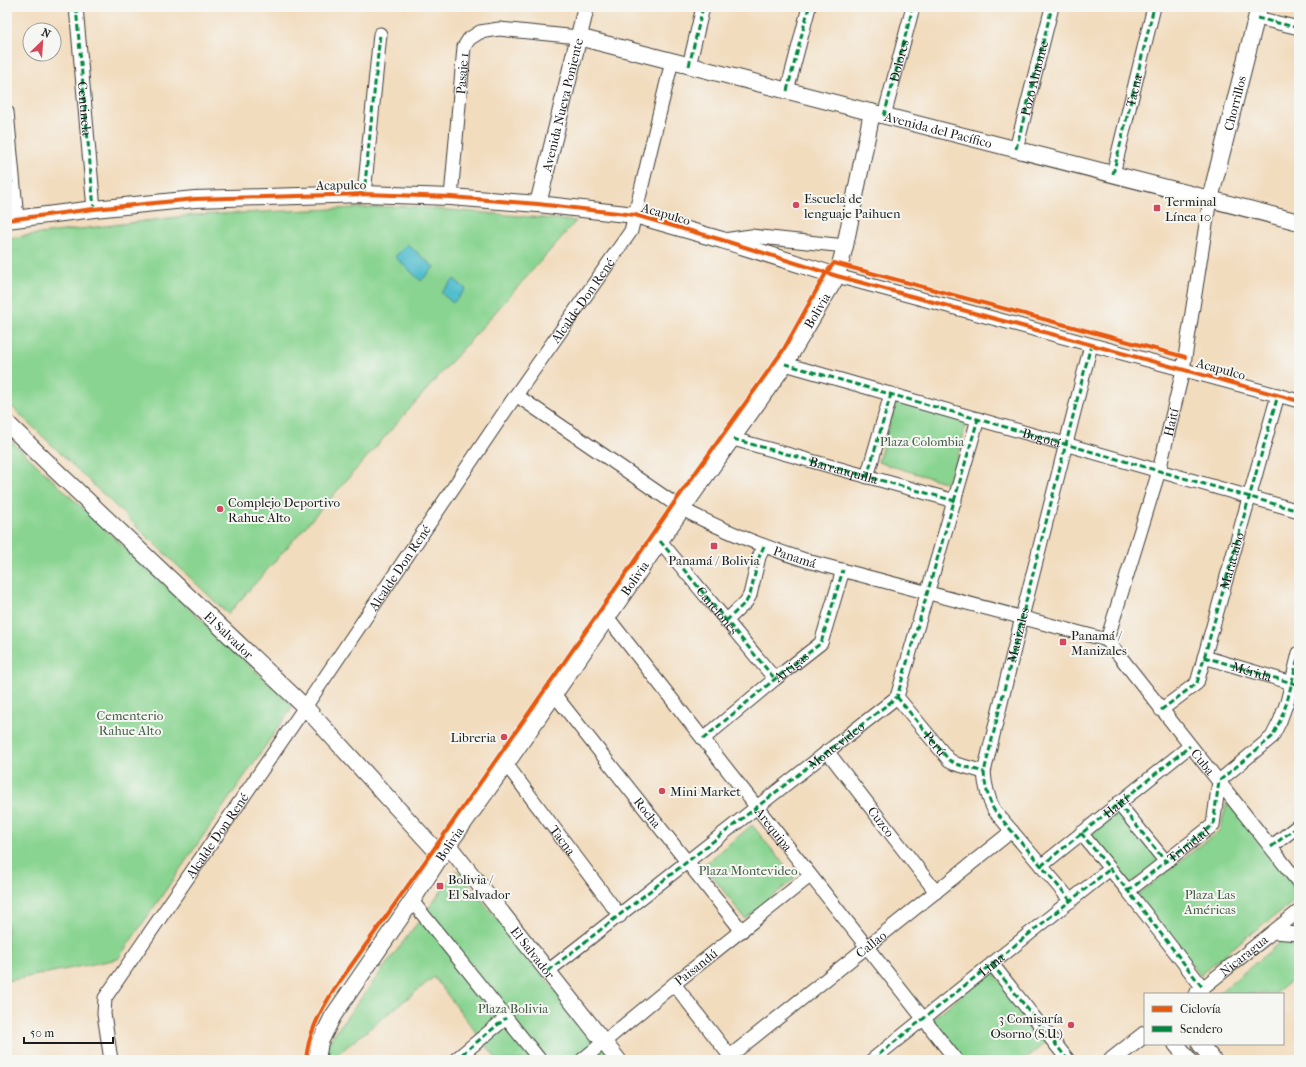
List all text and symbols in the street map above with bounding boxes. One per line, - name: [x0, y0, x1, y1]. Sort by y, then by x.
- north arrow: [22, 22, 62, 62]
- text: N: [39, 26, 53, 41]
- street label: Avenida Nueva Poniente: [538, 36, 586, 174]
- street label: Dolores: [886, 38, 911, 84]
- street label: Pozo Almonte: [1017, 38, 1051, 117]
- street label: Pasaje 1: [452, 52, 471, 95]
- street label: Tacna: [1122, 72, 1145, 108]
- street label: Chorrillos: [1220, 74, 1249, 132]
- street label: Centinela: [75, 81, 95, 137]
- street label: Avenida del Pacífico: [882, 108, 994, 151]
- street label: Acapulco: [315, 177, 367, 193]
- place label: Escuela de lenguaje Paihuen: [803, 191, 901, 221]
- place label: Terminal Línea 10: [1165, 194, 1217, 224]
- street label: Acapulco: [639, 200, 693, 228]
- marker: Escuela de lenguaje Paihuen: [791, 200, 801, 210]
- marker: Terminal Línea 10: [1152, 203, 1162, 213]
- street label: Alcalde Don René: [547, 255, 618, 346]
- street label: Bolivia: [800, 289, 833, 331]
- street label: Acapulco: [1194, 355, 1248, 383]
- street label: Haití: [1160, 406, 1181, 438]
- street label: Bogotá: [1021, 425, 1064, 450]
- park label: Plaza Colombia: [880, 434, 965, 449]
- street label: Barranquilla: [808, 453, 881, 487]
- place label: Complejo Deportivo Rahue Alto: [228, 495, 341, 525]
- marker: Complejo Deportivo Rahue Alto: [215, 504, 225, 514]
- street label: Alcalde Don René: [365, 521, 434, 614]
- street label: Maracaibo: [1216, 530, 1247, 591]
- marker: Panamá / Bolivia: [709, 541, 719, 551]
- street label: Panamá: [771, 542, 819, 571]
- place label: Panamá / Bolivia: [668, 553, 761, 568]
- street label: Bolivia: [617, 557, 652, 598]
- street label: Canelones: [693, 583, 742, 637]
- street label: Manizales: [1004, 606, 1032, 664]
- street label: El Salvador: [201, 608, 257, 662]
- place label: Panamá / Manizales: [1071, 628, 1127, 658]
- marker: Panamá / Manizales: [1058, 637, 1068, 647]
- street label: Artigas: [770, 648, 812, 685]
- street label: Mérida: [1230, 658, 1274, 684]
- park label: Cementerio Rahue Alto: [97, 708, 164, 738]
- street label: Montevideo: [805, 718, 867, 772]
- street label: Perú: [921, 728, 950, 759]
- place label: Libreria: [450, 730, 497, 745]
- marker: Libreria: [499, 732, 509, 742]
- street label: Cuba: [1188, 746, 1219, 778]
- place label: Mini Market: [670, 784, 741, 799]
- marker: Mini Market: [657, 786, 667, 796]
- street label: Alcalde Don René: [182, 789, 252, 882]
- street label: Haití: [1100, 791, 1132, 821]
- street label: Rocha: [631, 794, 665, 831]
- street label: Arequipa: [752, 803, 796, 855]
- street label: Cuzco: [865, 803, 898, 840]
- street label: Tacna: [547, 822, 579, 858]
- street label: Bolivia: [432, 823, 467, 864]
- street label: Trinidad: [1164, 823, 1213, 865]
- park label: Plaza Montevideo: [698, 863, 798, 878]
- place label: Bolivia / El Salvador: [448, 872, 510, 902]
- marker: Bolivia / El Salvador: [435, 881, 445, 891]
- park label: Plaza Las Américas: [1183, 887, 1236, 917]
- street label: El Salvador: [508, 923, 558, 982]
- street label: Callao: [852, 927, 889, 960]
- street label: Nicaragua: [1216, 931, 1271, 979]
- street label: Paisandú: [671, 945, 721, 988]
- street label: Lima: [976, 949, 1008, 979]
- legend: [1144, 993, 1284, 1045]
- park label: Plaza Bolivia: [478, 1001, 549, 1016]
- text: Ciclovía: [1180, 1002, 1221, 1016]
- place label: 3 Comisaría Osorno (S.U.): [990, 1011, 1064, 1041]
- scale bar: [24, 1019, 113, 1045]
- marker: 3 Comisaría Osorno (S.U.): [1066, 1020, 1076, 1030]
- text: Sendero: [1180, 1022, 1223, 1036]
- text: 50 m: [30, 1026, 54, 1040]

